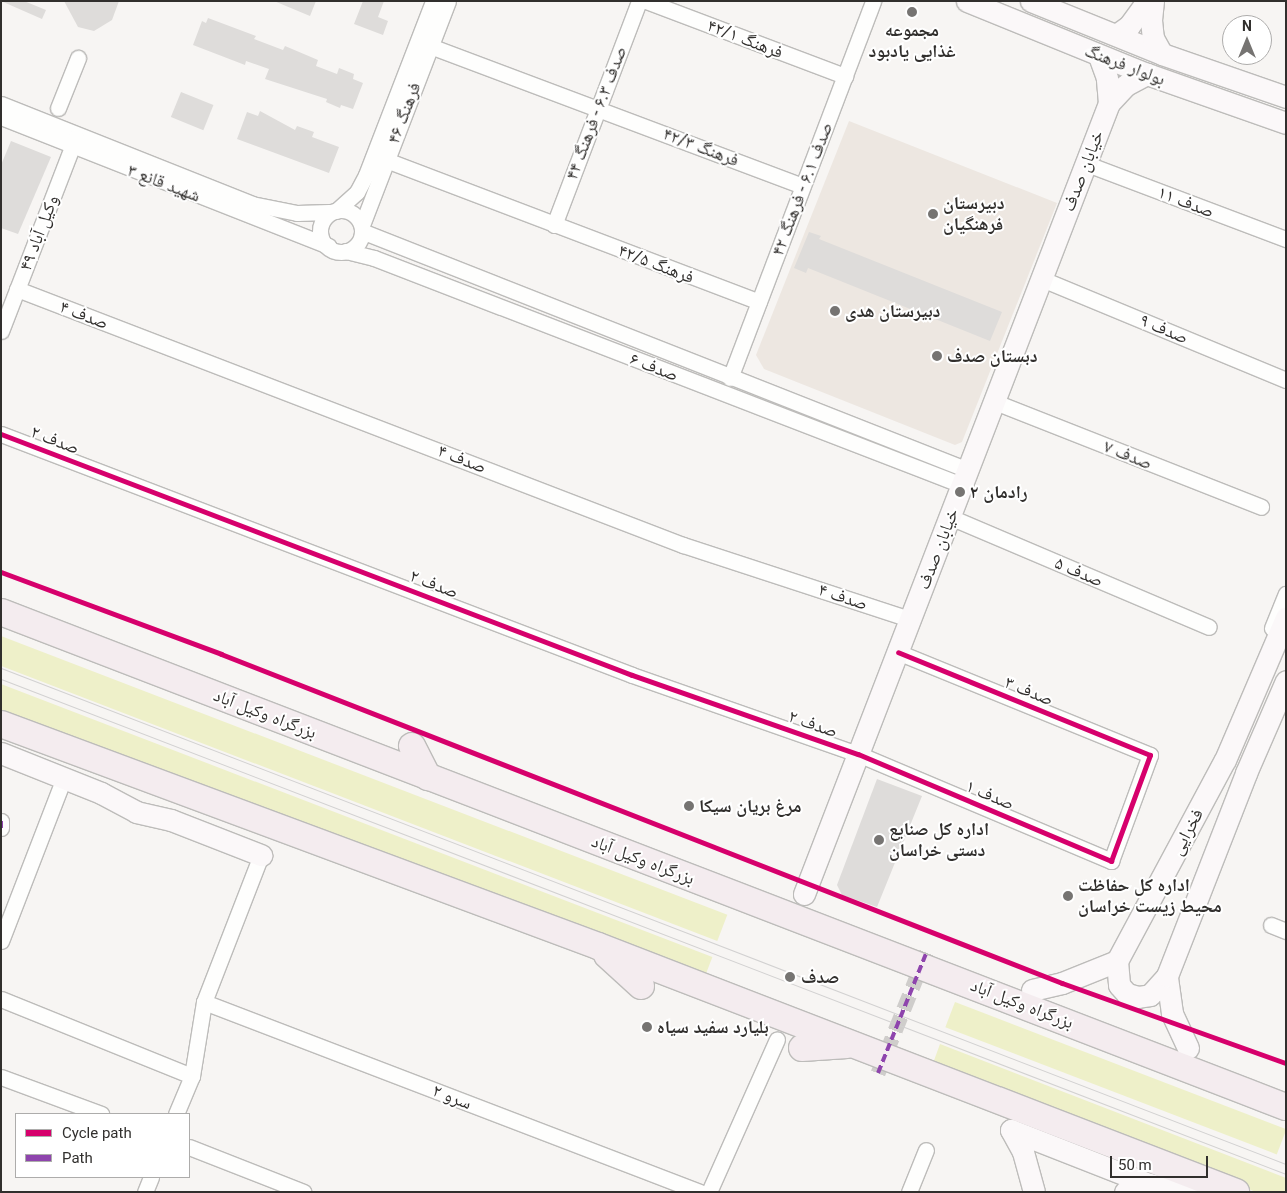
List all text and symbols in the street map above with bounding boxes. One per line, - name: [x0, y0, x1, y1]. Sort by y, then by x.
- marker: مجموعه غذایی یادبود: [906, 6, 918, 18]
- street label: فرهنگ ۴۲/۱: [704, 15, 786, 63]
- north arrow: [1222, 15, 1272, 65]
- text: N: [1242, 18, 1252, 34]
- place label: مجموعه غذایی یادبود: [869, 20, 955, 62]
- street label: بولوار فرهنگ: [1082, 40, 1168, 90]
- street label: صدف ۶.۳ - فرهنگ ۴۴: [561, 43, 631, 183]
- street label: فرهنگ ۴۶: [382, 79, 426, 147]
- street label: صدف ۶.۱ - فرهنگ ۴۲: [767, 119, 837, 259]
- street label: فرهنگ ۴۲/۳: [660, 123, 742, 171]
- street label: خیابان صدف: [1058, 127, 1108, 215]
- street label: شهید قانع ۳: [124, 159, 204, 207]
- street label: صدف ۱۱: [1155, 181, 1217, 223]
- street label: وکیل آباد ۴۹: [15, 192, 63, 274]
- place label: دبیرستان فرهنگیان: [943, 193, 1005, 235]
- marker: دبیرستان فرهنگیان: [927, 208, 939, 220]
- street label: فرهنگ ۴۲/۵: [615, 240, 697, 288]
- street label: صدف ۴: [57, 296, 111, 334]
- place label: دبیرستان هدی: [845, 300, 940, 322]
- marker: دبیرستان هدی: [829, 305, 841, 317]
- street label: صدف ۹: [1137, 309, 1191, 349]
- place label: دبستان صدف: [947, 345, 1038, 367]
- street label: صدف ۶: [627, 348, 681, 386]
- marker: دبستان صدف: [931, 350, 943, 362]
- street label: صدف ۲: [28, 421, 82, 459]
- street label: صدف ۷: [1101, 436, 1155, 474]
- street label: صدف ۴: [435, 440, 489, 478]
- place label: رادمان ۲: [970, 481, 1028, 503]
- marker: رادمان ۲: [954, 486, 966, 498]
- street label: خیابان صدف: [913, 505, 963, 593]
- street label: صدف ۵: [1052, 552, 1106, 592]
- street label: صدف ۲: [407, 565, 461, 603]
- street label: صدف ۴: [816, 579, 870, 615]
- street label: صدف ۳: [1002, 672, 1056, 710]
- street label: بزرگراه وکیل آباد: [210, 684, 320, 744]
- street label: صدف ۲: [786, 706, 840, 742]
- street label: صدف ۱: [963, 775, 1017, 815]
- place label: مرغ بریان سیکا: [699, 795, 801, 817]
- marker: مرغ بریان سیکا: [683, 800, 695, 812]
- street label: فخرایی: [1166, 805, 1208, 859]
- place label: اداره کل صنایع دستی خراسان: [889, 819, 989, 862]
- street label: بزرگراه وکیل آباد: [588, 830, 698, 890]
- marker: اداره کل صنایع دستی خراسان: [873, 834, 885, 846]
- place label: اداره کل حفاظت محیط زیست خراسان: [1078, 875, 1222, 918]
- marker: اداره کل حفاظت محیط زیست خراسان: [1062, 890, 1074, 902]
- place label: صدف: [801, 966, 839, 988]
- marker: صدف: [783, 970, 797, 984]
- street label: بزرگراه وکیل آباد: [967, 974, 1077, 1034]
- place label: بلیارد سفید سیاه: [657, 1016, 769, 1038]
- marker: بلیارد سفید سیاه: [641, 1021, 653, 1033]
- street label: سرو ۲: [429, 1080, 475, 1114]
- legend: [15, 1113, 190, 1178]
- text: Cycle path: [62, 1124, 132, 1142]
- scale bar: [1112, 1146, 1210, 1178]
- text: Path: [62, 1149, 93, 1167]
- text: 50 m: [1118, 1156, 1152, 1174]

